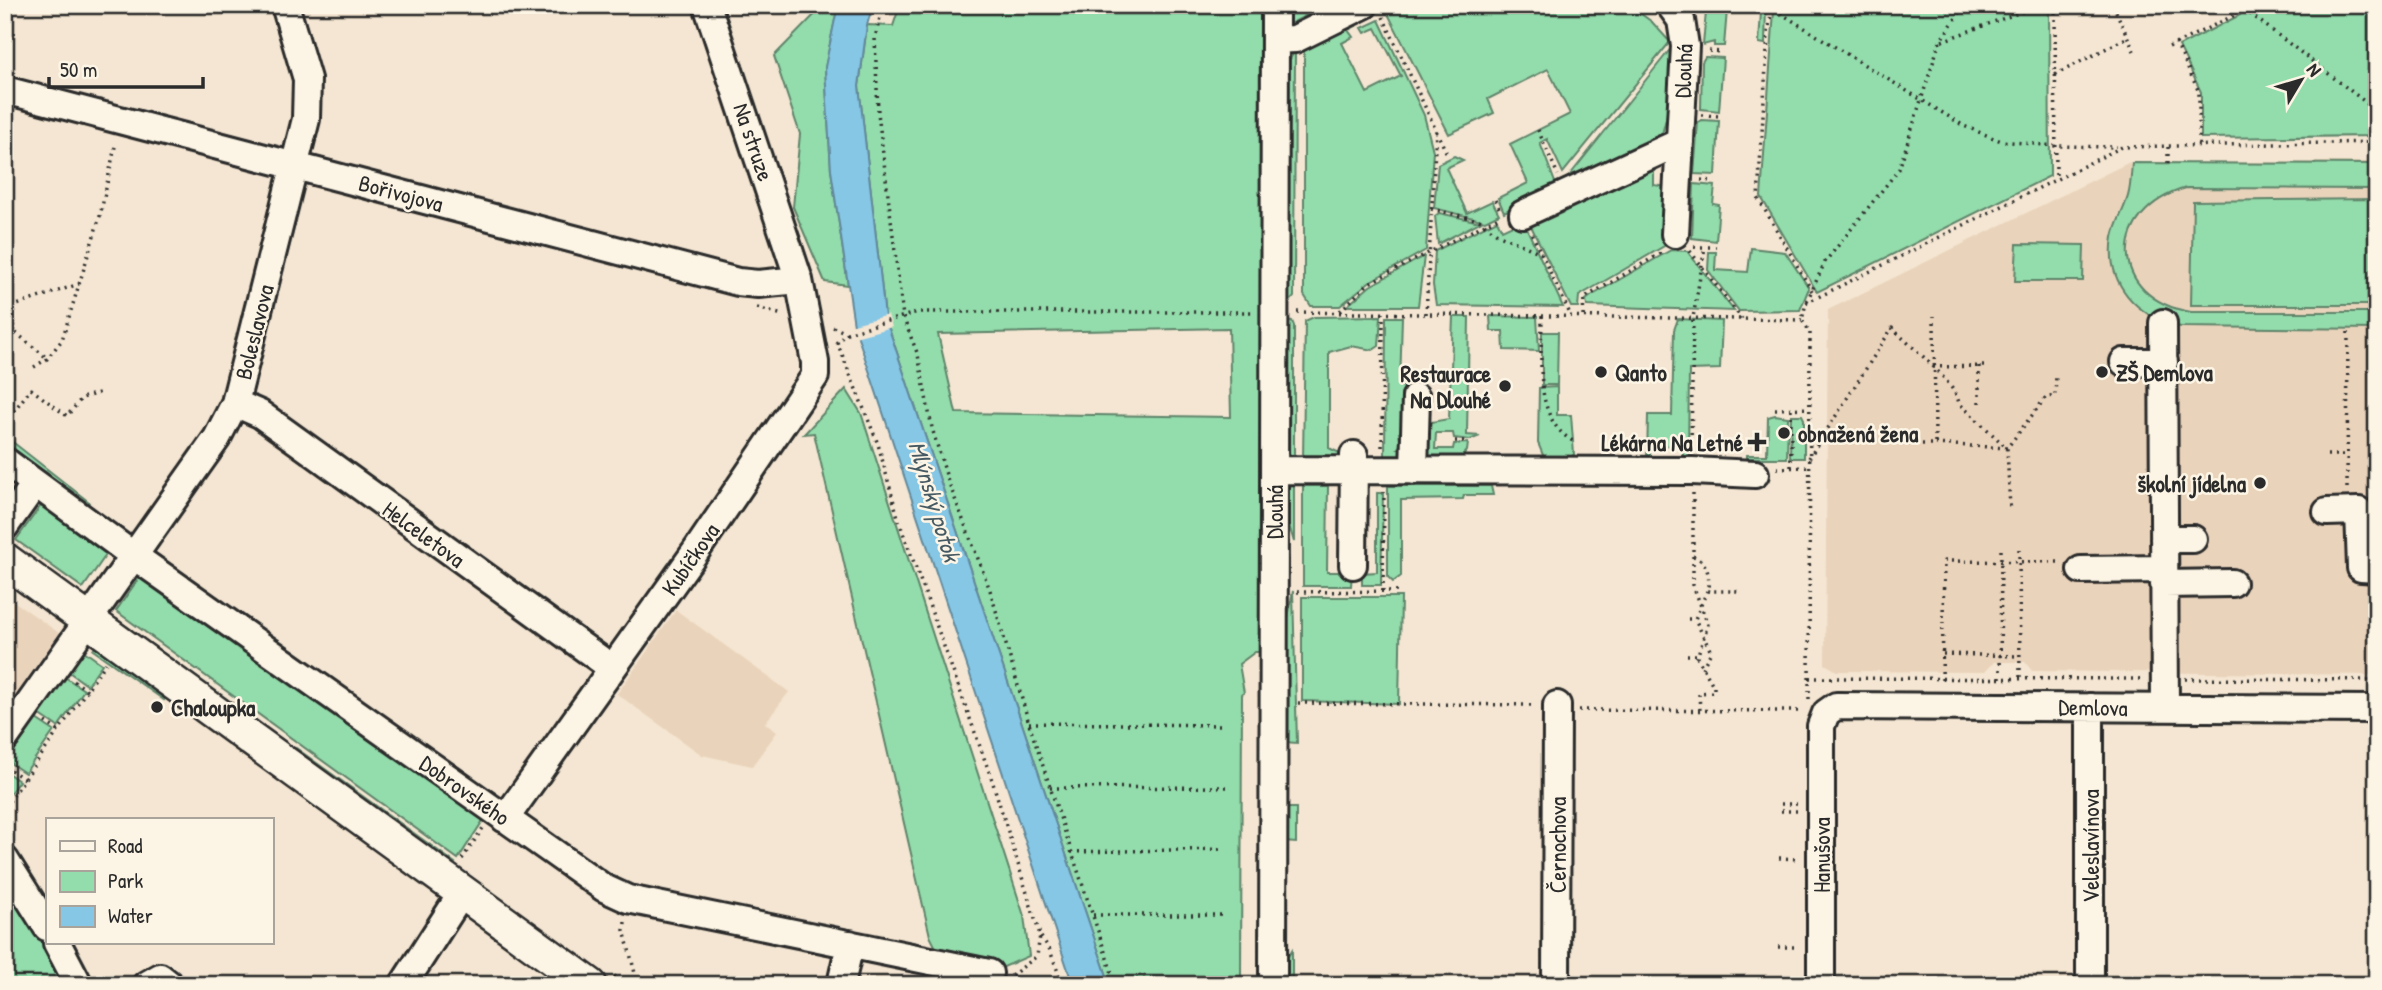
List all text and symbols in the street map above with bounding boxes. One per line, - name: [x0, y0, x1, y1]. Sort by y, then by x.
- street label: Dlouhá: [1667, 43, 1699, 99]
- scale bar: [49, 46, 203, 90]
- north arrow: [2266, 46, 2336, 116]
- text: 50 m: [60, 55, 97, 84]
- text: N: [2301, 58, 2328, 82]
- street label: Na struze: [726, 99, 782, 185]
- street label: Bořivojova: [355, 167, 447, 219]
- street label: Boleslavova: [227, 281, 281, 383]
- place label: Qanto: [1615, 357, 1667, 388]
- place label: ZŠ Demlova: [2116, 357, 2213, 388]
- place label: Restaurace Na Dlouhé: [1400, 358, 1492, 415]
- marker: Qanto: [1593, 364, 1609, 380]
- marker: ZŠ Demlova: [2094, 364, 2110, 380]
- marker: Restaurace Na Dlouhé: [1497, 378, 1513, 394]
- place label: obnažená žena: [1798, 418, 1918, 449]
- marker: obnažená žena: [1776, 425, 1792, 441]
- place label: Lékárna Na Letné: [1601, 427, 1744, 458]
- marker: Lékárna Na Letné: [1749, 434, 1765, 450]
- water label: Mlýnský potok: [901, 437, 969, 567]
- place label: školní jídelna: [2137, 468, 2246, 499]
- marker: školní jídelna: [2252, 475, 2268, 491]
- street label: Dlouhá: [1259, 485, 1290, 539]
- street label: Helceletova: [377, 494, 471, 574]
- street label: Kubíčkova: [654, 517, 726, 601]
- street label: Demlova: [2058, 691, 2128, 723]
- place label: Chaloupka: [171, 692, 255, 724]
- marker: Chaloupka: [149, 699, 165, 715]
- street label: Dobrovského: [414, 748, 516, 832]
- street label: Veleslavínova: [2075, 789, 2106, 903]
- street label: Černochova: [1542, 797, 1573, 893]
- street label: Hanušova: [1806, 817, 1837, 893]
- legend: [46, 818, 273, 944]
- text: Road: [108, 831, 142, 860]
- text: Park: [108, 866, 143, 895]
- text: Water: [108, 901, 153, 930]

